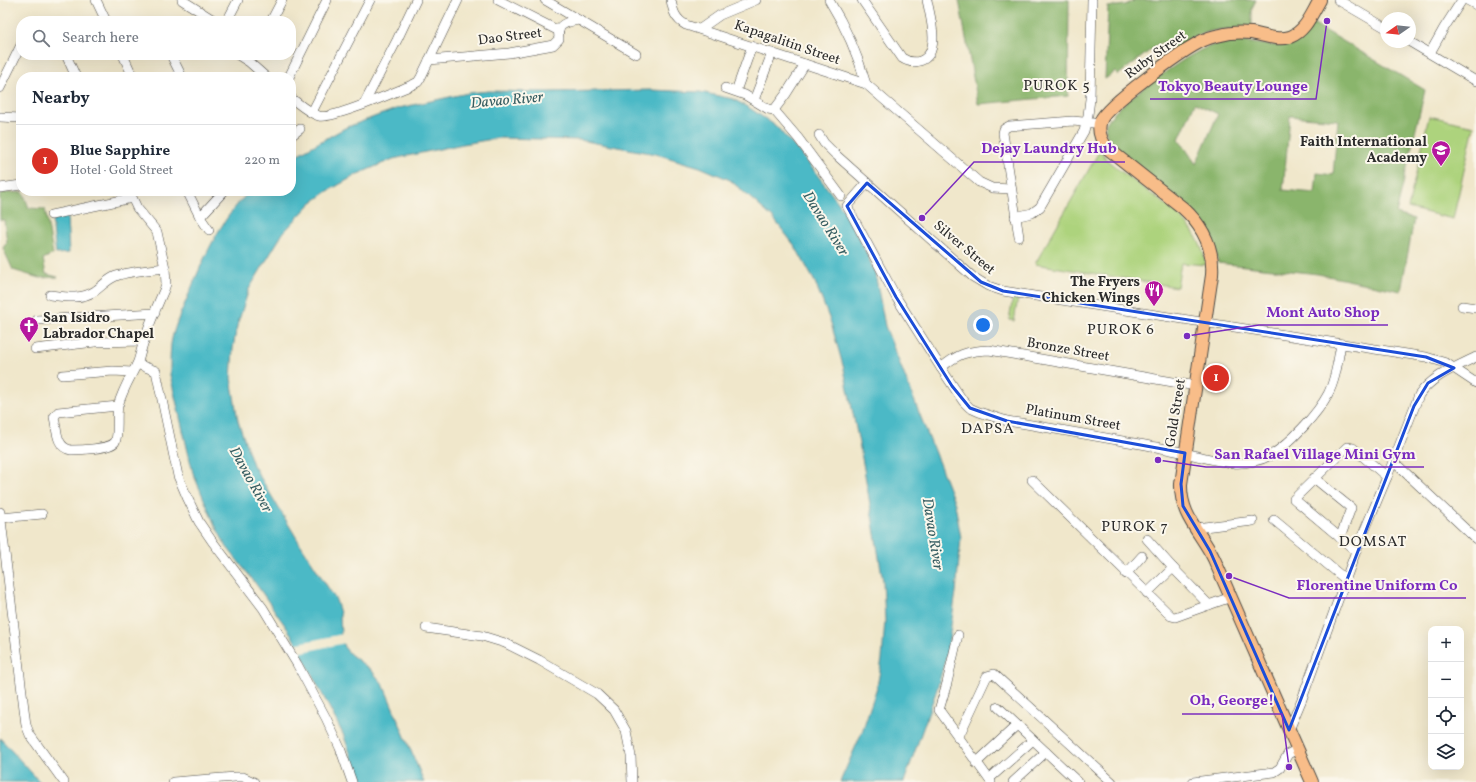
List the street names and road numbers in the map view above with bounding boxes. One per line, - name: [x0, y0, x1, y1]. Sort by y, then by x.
- street label: Kapagalitin Street: [731, 16, 843, 70]
- street label: Dao Street: [477, 24, 543, 50]
- street label: Ruby Street: [1121, 26, 1191, 84]
- street label: Silver Street: [929, 216, 999, 280]
- street label: Bronze Street: [1025, 333, 1111, 367]
- street label: Gold Street: [1161, 377, 1191, 449]
- street label: Platinum Street: [1024, 400, 1122, 436]

